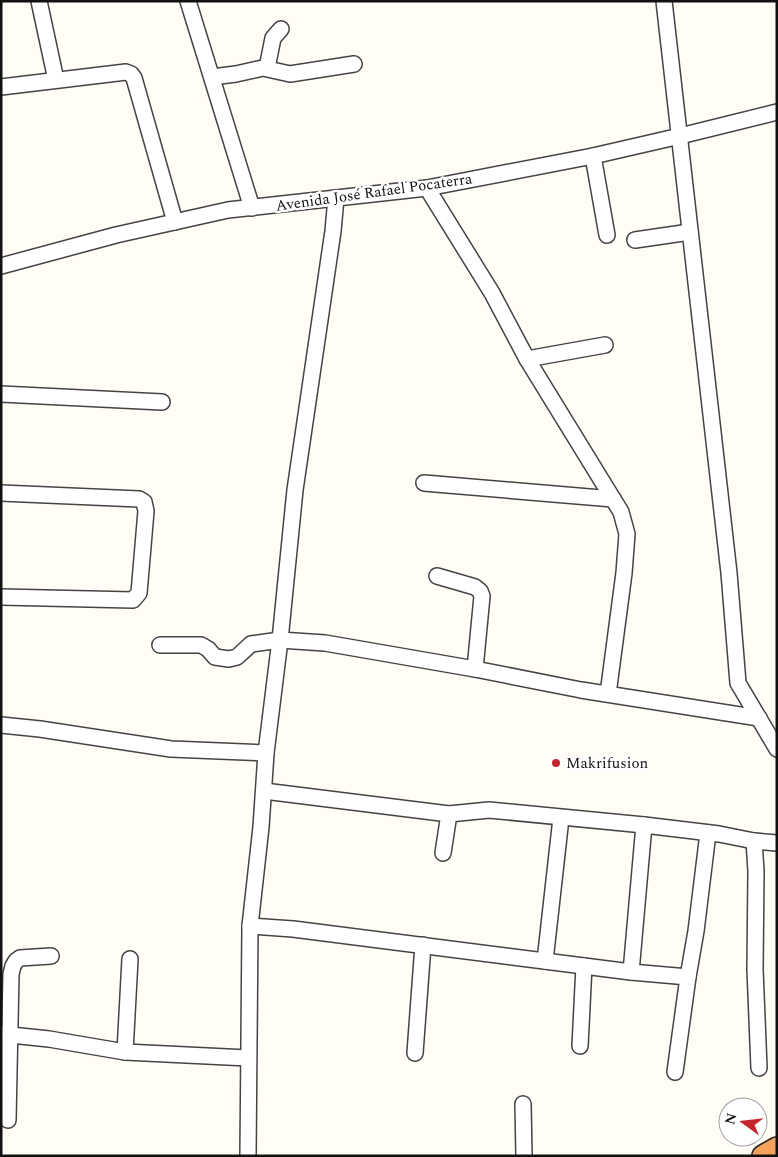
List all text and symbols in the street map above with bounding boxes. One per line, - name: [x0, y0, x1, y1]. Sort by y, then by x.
- street label: Avenida José Rafael Pocaterra: [274, 167, 474, 218]
- place label: Makrifusion: [566, 752, 648, 775]
- marker: Makrifusion: [550, 757, 562, 769]
- north arrow: [718, 1097, 768, 1147]
- text: N: [719, 1111, 743, 1127]

